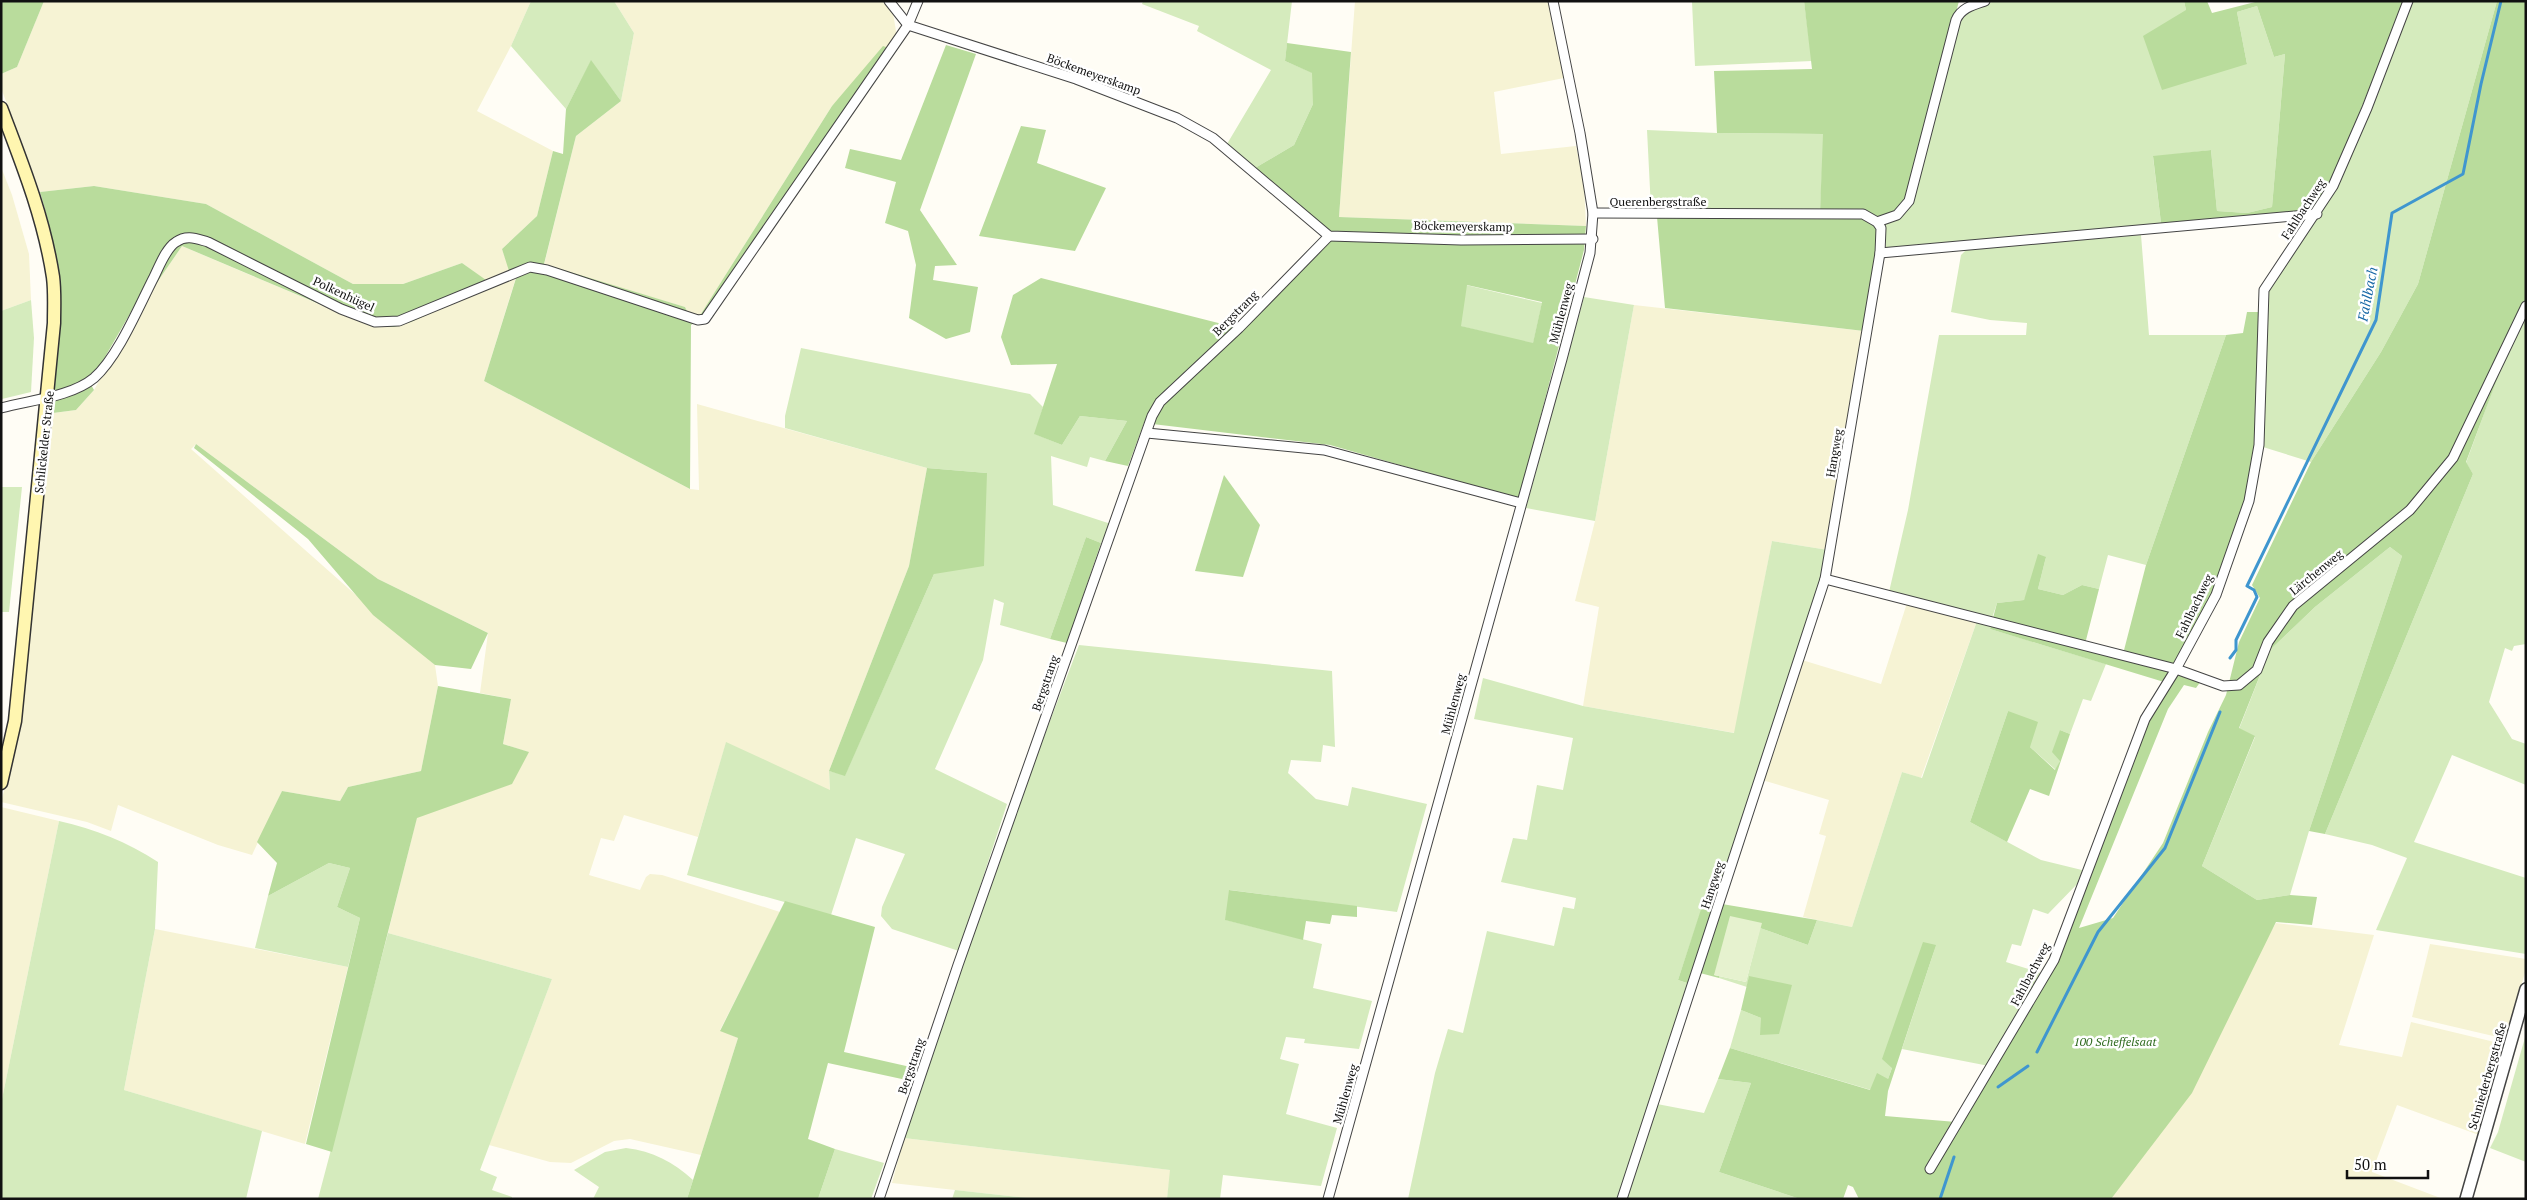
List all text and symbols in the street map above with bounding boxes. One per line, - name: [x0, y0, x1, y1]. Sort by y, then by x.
- street label: Böckemeyerskamp: [1045, 50, 1143, 98]
- street label: Fahlbachweg: [2278, 175, 2329, 242]
- street label: Querenbergstraße: [1609, 194, 1707, 209]
- street label: Böckemeyerskamp: [1413, 218, 1513, 234]
- water label: Fahlbach: [2352, 265, 2382, 324]
- street label: Polkenhügel: [311, 273, 377, 315]
- street label: Mühlenweg: [1546, 280, 1576, 345]
- street label: Bergstrang: [1209, 287, 1261, 339]
- street label: Schlickelder Straße: [31, 390, 57, 494]
- street label: Hangweg: [1822, 427, 1846, 479]
- street label: Lärchenweg: [2286, 546, 2346, 598]
- street label: Fahlbachweg: [2172, 571, 2216, 640]
- street label: Bergstrang: [1028, 652, 1062, 713]
- street label: Mühlenweg: [1438, 671, 1468, 736]
- street label: Hangweg: [1697, 859, 1727, 911]
- street label: Fahlbachweg: [2007, 939, 2053, 1008]
- street label: Schniederbergstraße: [2465, 1021, 2509, 1131]
- park label: 100 Scheffelsaat: [2073, 1034, 2157, 1049]
- street label: Bergstrang: [894, 1035, 928, 1096]
- street label: Mühlenweg: [1329, 1061, 1361, 1126]
- scale bar: [2347, 1148, 2428, 1180]
- text: 50 m: [2354, 1154, 2387, 1174]

